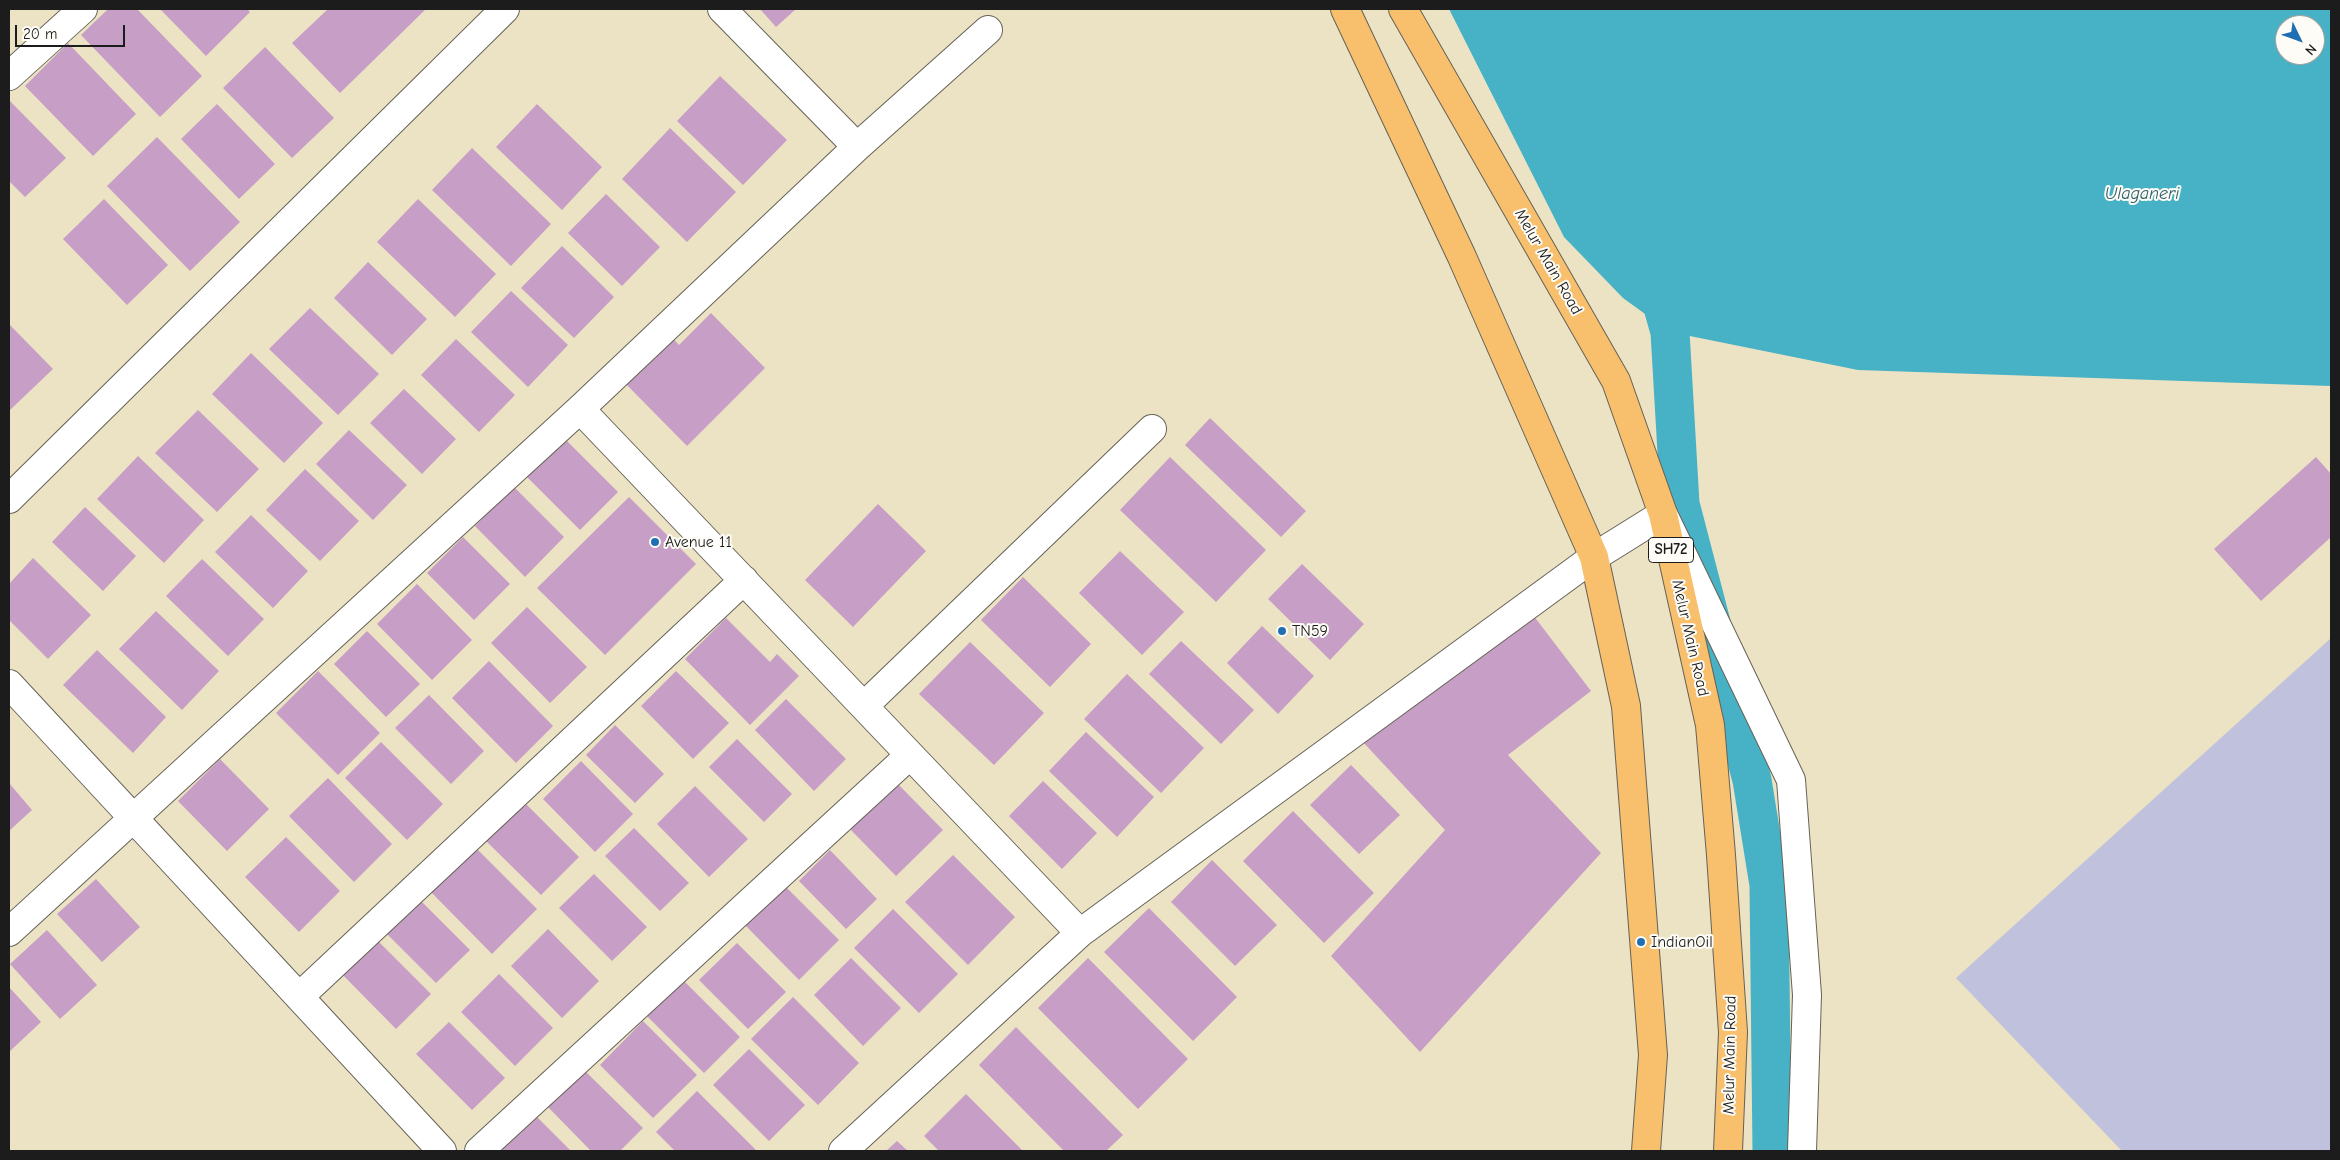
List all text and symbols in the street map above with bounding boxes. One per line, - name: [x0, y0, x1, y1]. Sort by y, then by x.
- scale bar: [18, 15, 128, 47]
- north arrow: [2275, 15, 2325, 65]
- text: 20 m: [23, 25, 57, 43]
- text: N: [2301, 41, 2320, 59]
- water label: Ulaganeri: [2105, 183, 2179, 205]
- street label: Melur Main Road: [1510, 206, 1586, 318]
- place label: Avenue 11: [665, 532, 732, 552]
- marker: Avenue 11: [649, 536, 661, 548]
- road number: SH72: [1648, 538, 1694, 562]
- street label: Melur Main Road: [1667, 578, 1713, 698]
- place label: TN59: [1292, 621, 1328, 641]
- marker: TN59: [1276, 625, 1288, 637]
- place label: IndianOil: [1651, 932, 1713, 952]
- marker: IndianOil: [1635, 936, 1647, 948]
- street label: Melur Main Road: [1719, 995, 1741, 1115]

